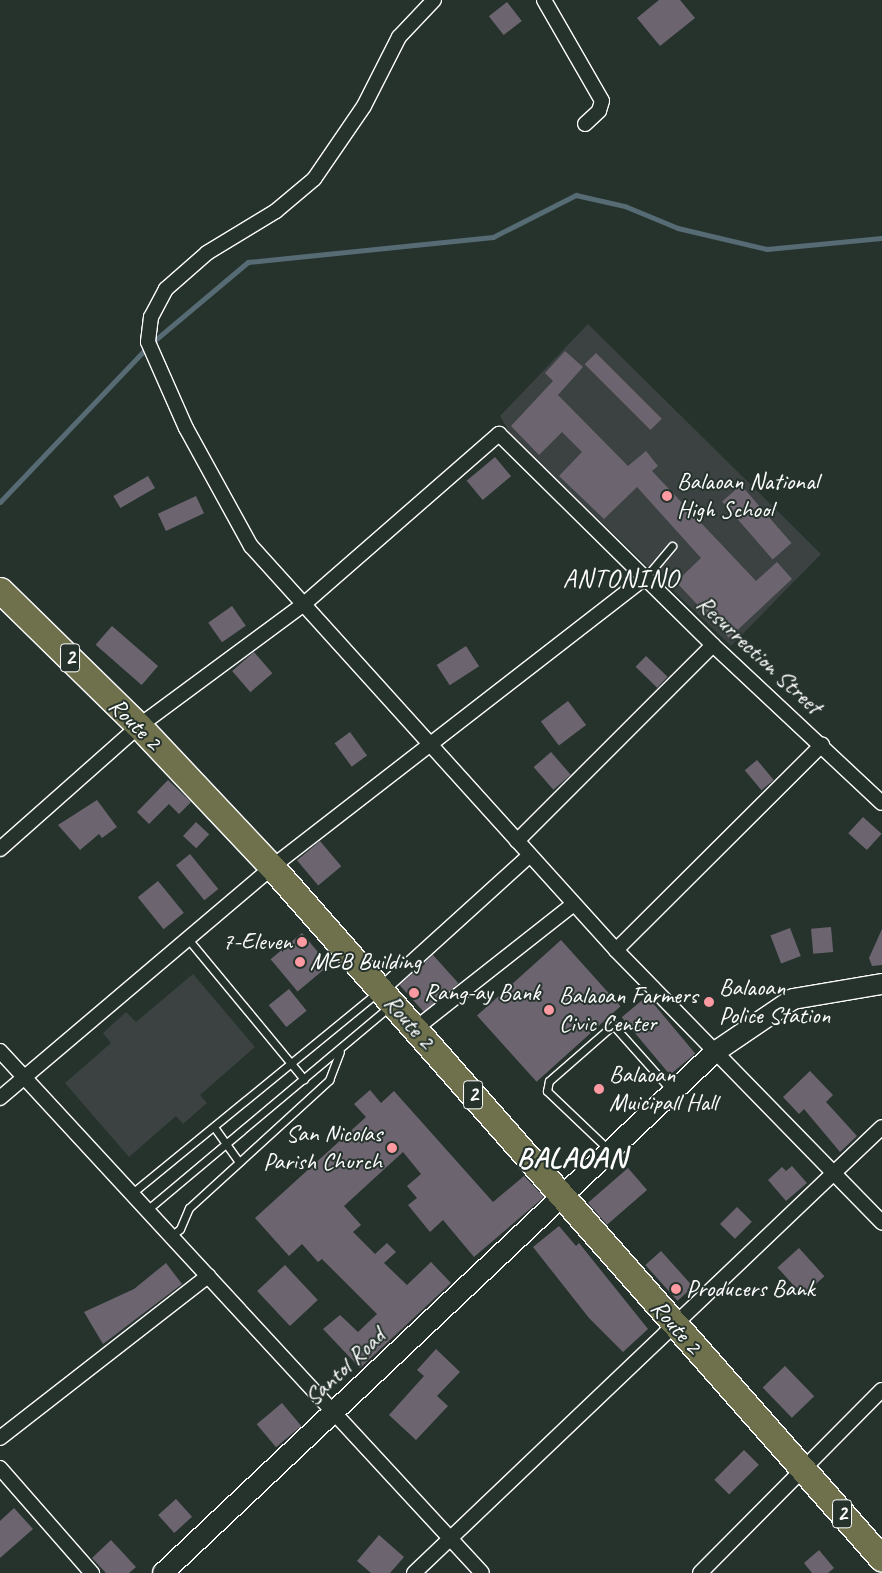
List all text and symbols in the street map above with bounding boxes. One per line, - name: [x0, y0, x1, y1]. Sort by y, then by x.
- place label: Balaoan National High School: [677, 468, 820, 524]
- marker: Balaoan National High School: [661, 490, 673, 502]
- district label: ANTONINO: [563, 563, 679, 595]
- street label: Resurrection Street: [690, 590, 828, 720]
- road number: 2: [60, 638, 80, 678]
- street label: Route 2: [103, 692, 167, 756]
- place label: 7-Eleven: [222, 928, 292, 956]
- marker: 7-Eleven: [296, 936, 308, 948]
- place label: MEB Building: [310, 948, 421, 976]
- marker: MEB Building: [294, 956, 306, 968]
- place label: Balaoan Police Station: [719, 974, 831, 1030]
- place label: Rang-ay Bank: [424, 979, 541, 1007]
- place label: Balaoan Farmers Civic Center: [559, 982, 700, 1038]
- marker: Rang-ay Bank: [408, 987, 420, 999]
- street label: Route 2: [378, 989, 440, 1055]
- marker: Balaoan Police Station: [703, 996, 715, 1008]
- marker: Balaoan Farmers Civic Center: [543, 1004, 555, 1016]
- place label: Balaoan Muicipall Hall: [609, 1061, 718, 1117]
- road number: 2: [463, 1076, 483, 1114]
- marker: Balaoan Muicipall Hall: [593, 1083, 605, 1095]
- place label: San Nicolas Parish Church: [263, 1120, 382, 1176]
- district label: BALAOAN: [517, 1141, 627, 1175]
- marker: San Nicolas Parish Church: [386, 1142, 398, 1154]
- place label: Producers Bank: [686, 1275, 814, 1303]
- marker: Producers Bank: [670, 1283, 682, 1295]
- street label: Route 2: [645, 1294, 707, 1360]
- street label: Santol Road: [299, 1323, 391, 1411]
- road number: 2: [832, 1495, 852, 1534]

